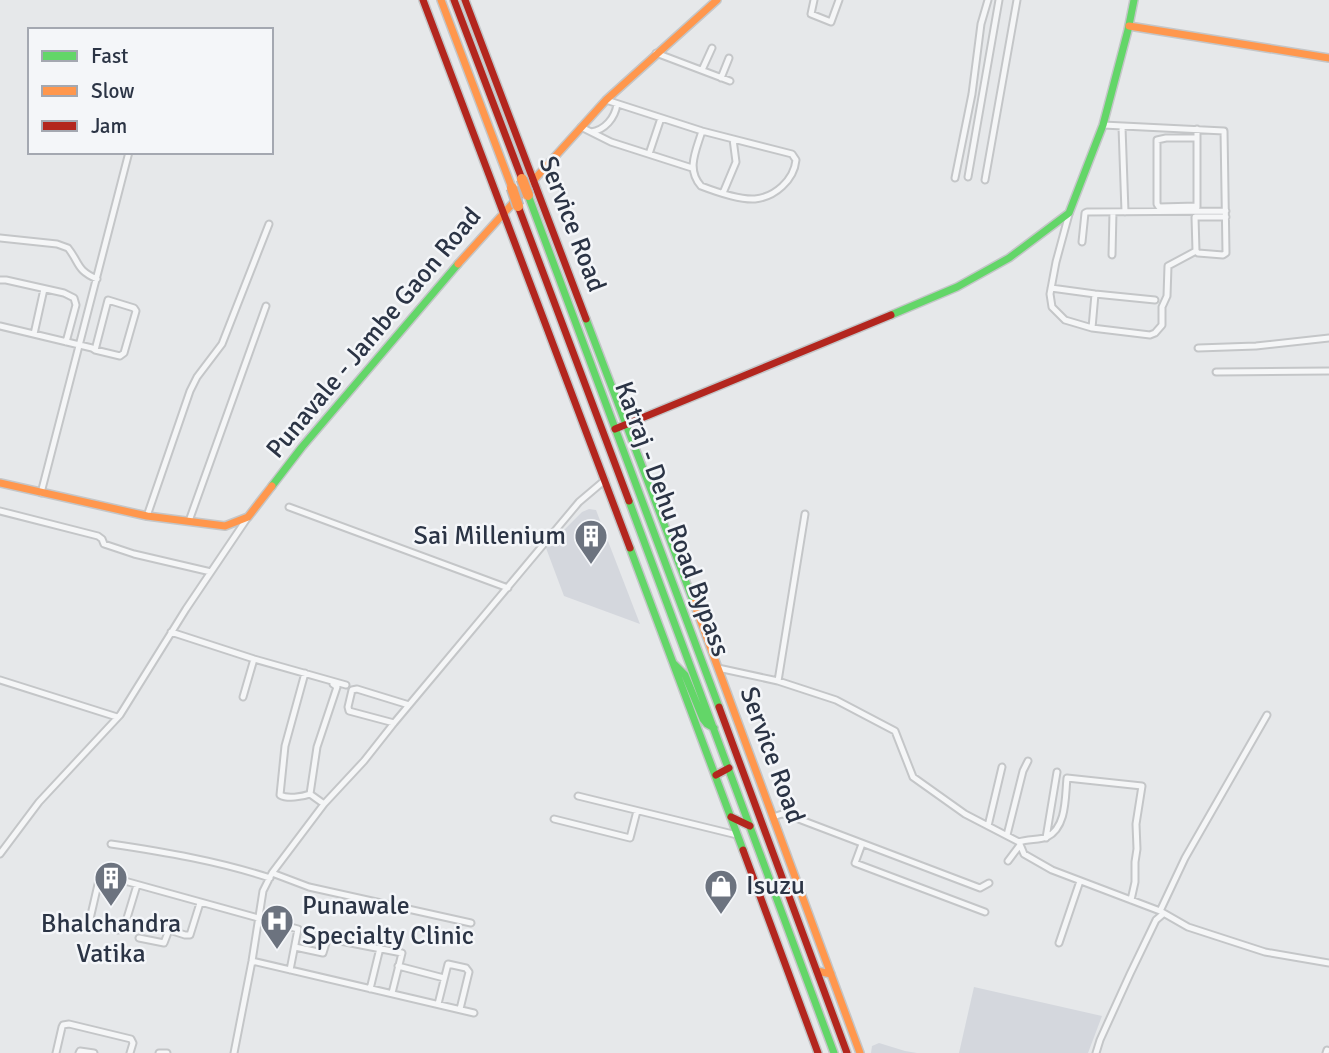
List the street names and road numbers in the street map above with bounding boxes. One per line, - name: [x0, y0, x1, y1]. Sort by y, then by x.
- street label: Service Road: [531, 152, 613, 296]
- street label: Punavale - Jambe Gaon Road: [260, 201, 488, 465]
- street label: Katraj - Dehu Road Bypass: [607, 377, 737, 661]
- street label: Service Road: [733, 682, 811, 828]

